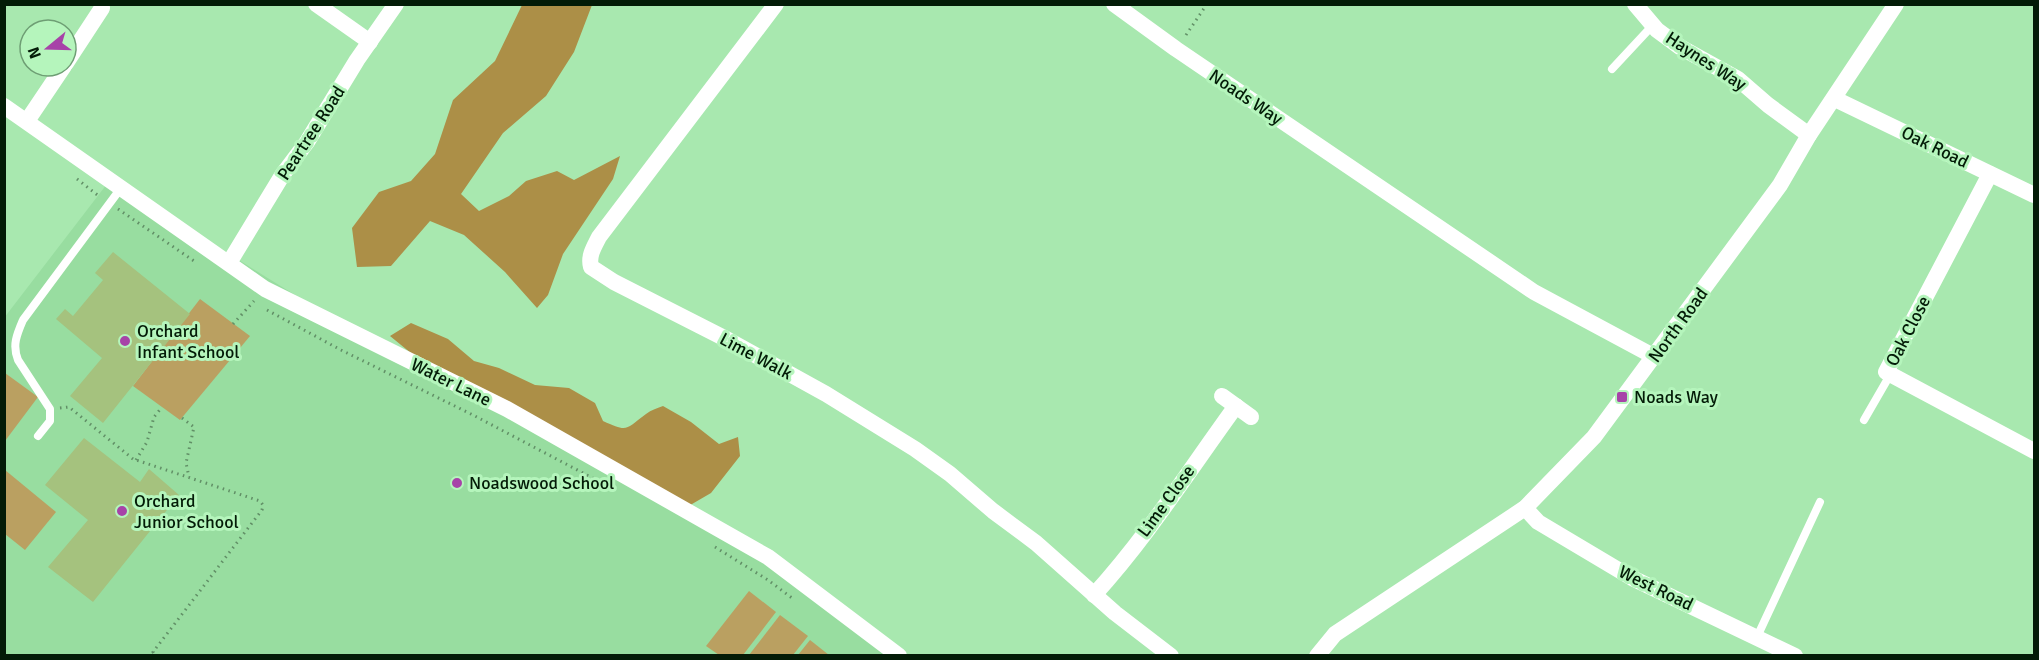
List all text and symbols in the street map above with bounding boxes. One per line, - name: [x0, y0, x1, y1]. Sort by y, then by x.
- north arrow: [18, 18, 78, 78]
- street label: Haynes Way: [1661, 27, 1751, 96]
- text: N: [23, 44, 46, 61]
- street label: Noads Way: [1205, 64, 1287, 130]
- street label: Peartree Road: [272, 82, 350, 184]
- street label: Oak Road: [1898, 121, 1972, 173]
- street label: North Road: [1643, 283, 1713, 367]
- street label: Oak Close: [1881, 292, 1935, 370]
- place label: Orchard Infant School: [137, 320, 240, 363]
- street label: Lime Walk: [716, 328, 796, 384]
- marker: Orchard Infant School: [118, 334, 132, 348]
- street label: Water Lane: [407, 353, 495, 411]
- place label: Noads Way: [1634, 386, 1719, 408]
- marker: Noads Way: [1615, 390, 1629, 404]
- street label: Lime Close: [1133, 461, 1199, 541]
- place label: Noadswood School: [469, 472, 614, 494]
- marker: Noadswood School: [450, 476, 464, 490]
- place label: Orchard Junior School: [134, 490, 239, 533]
- marker: Orchard Junior School: [115, 504, 129, 518]
- street label: West Road: [1615, 561, 1697, 615]

